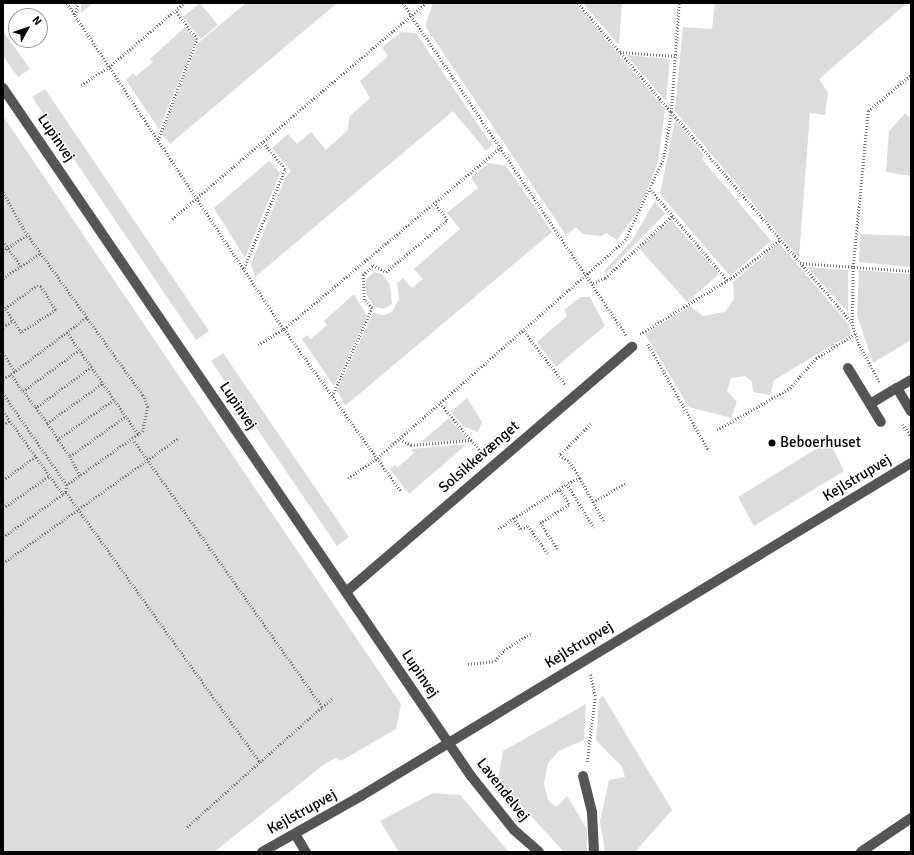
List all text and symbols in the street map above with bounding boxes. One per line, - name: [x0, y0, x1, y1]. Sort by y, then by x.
- north arrow: [8, 8, 48, 48]
- text: N: [29, 13, 44, 28]
- street label: Lupinvej: [33, 111, 79, 165]
- street label: Lupinvej: [215, 379, 261, 433]
- street label: Solsikkevænget: [435, 417, 523, 497]
- place label: Beboerhuset: [780, 434, 861, 452]
- marker: Beboerhuset: [767, 438, 777, 448]
- street label: Kejlstrupvej: [820, 451, 894, 505]
- street label: Kejlstrupvej: [542, 618, 616, 672]
- street label: Lupinvej: [397, 647, 443, 701]
- street label: Lavendelvej: [473, 755, 533, 825]
- street label: Kejlstrupvej: [264, 786, 340, 838]

